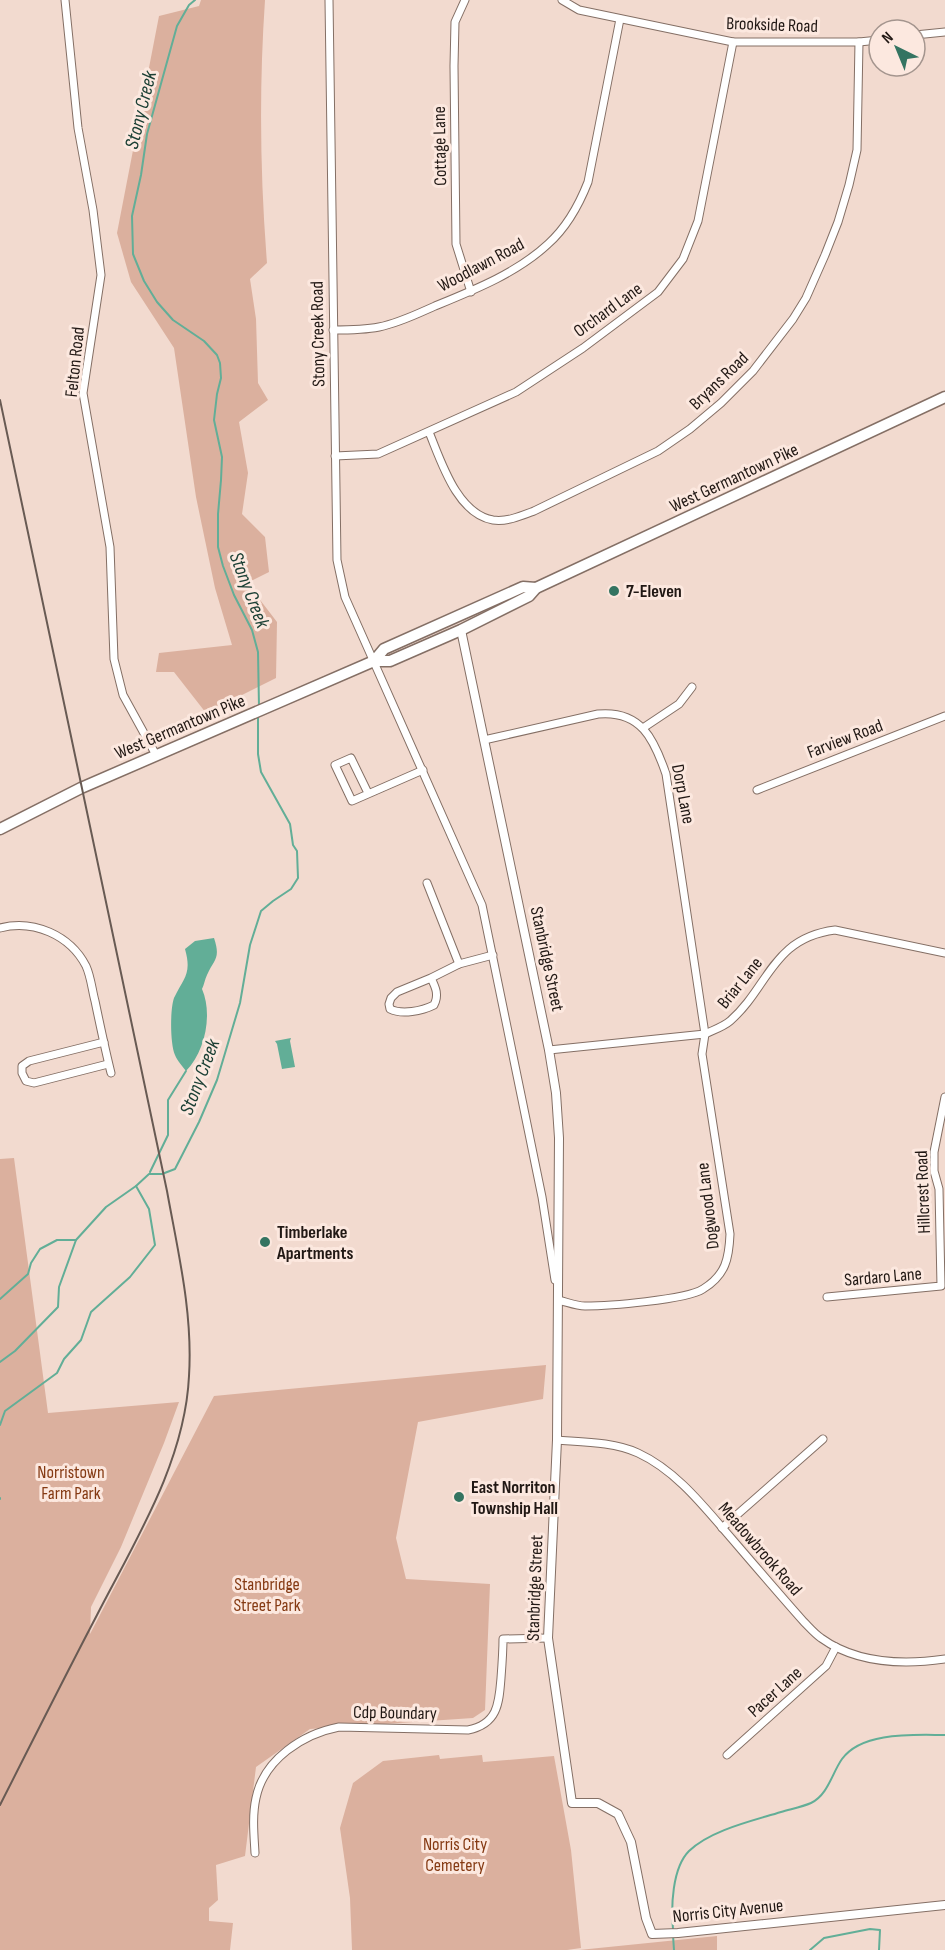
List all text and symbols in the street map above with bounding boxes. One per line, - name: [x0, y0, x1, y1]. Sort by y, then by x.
- street label: Brookside Road: [726, 13, 818, 37]
- north arrow: [867, 18, 927, 78]
- text: N: [878, 28, 897, 48]
- water label: Stony Creek: [120, 68, 162, 151]
- street label: Cottage Lane: [429, 106, 451, 186]
- street label: Woodlawn Road: [434, 233, 528, 297]
- street label: Orchard Lane: [570, 278, 646, 342]
- street label: Stony Creek Road: [307, 281, 329, 387]
- street label: Felton Road: [61, 326, 89, 398]
- street label: Bryans Road: [685, 348, 753, 414]
- street label: West Germantown Pike: [666, 439, 802, 517]
- water label: Stony Creek: [224, 549, 275, 632]
- place label: 7-Eleven: [626, 581, 682, 602]
- marker: 7-Eleven: [607, 584, 621, 598]
- street label: West Germantown Pike: [112, 690, 248, 764]
- street label: Farview Road: [804, 715, 886, 763]
- street label: Dorp Lane: [667, 762, 699, 826]
- street label: Stanbridge Street: [526, 905, 568, 1014]
- street label: Briar Lane: [713, 953, 767, 1013]
- water label: Stony Creek: [175, 1035, 226, 1118]
- street label: Hillcrest Road: [911, 1150, 935, 1234]
- street label: Dogwood Lane: [692, 1161, 724, 1251]
- place label: Timberlake Apartments: [276, 1222, 353, 1264]
- marker: Timberlake Apartments: [258, 1235, 272, 1249]
- street label: Sardaro Lane: [843, 1263, 923, 1291]
- park label: Norristown Farm Park: [37, 1462, 105, 1504]
- place label: East Norriton Township Hall: [471, 1477, 558, 1519]
- marker: East Norriton Township Hall: [452, 1490, 466, 1504]
- street label: Meadowbrook Road: [714, 1498, 806, 1600]
- street label: Stanbridge Street: [523, 1534, 547, 1642]
- park label: Stanbridge Street Park: [233, 1574, 301, 1616]
- street label: Pacer Lane: [744, 1662, 806, 1722]
- street label: Cdp Boundary: [353, 1702, 437, 1724]
- park label: Norris City Cemetery: [423, 1834, 487, 1876]
- street label: Norris City Avenue: [672, 1895, 784, 1927]

